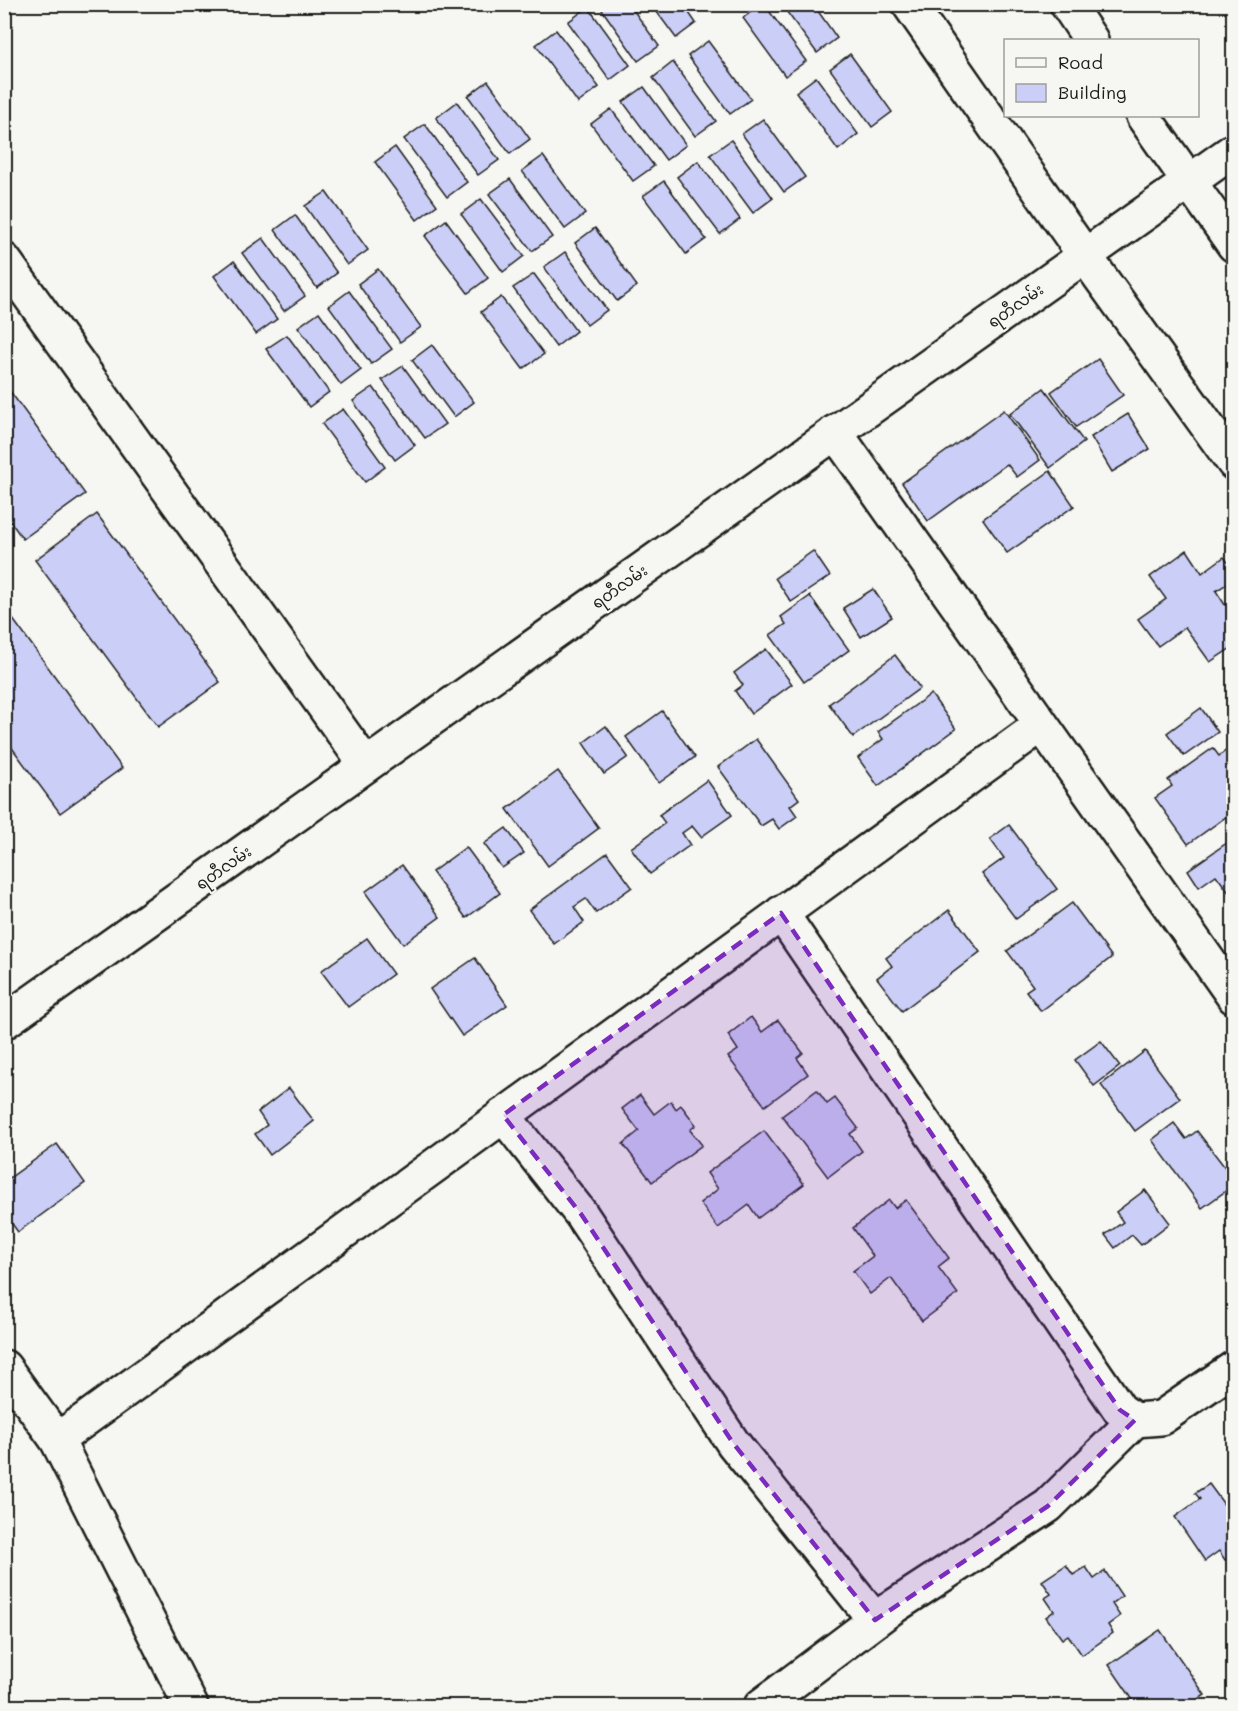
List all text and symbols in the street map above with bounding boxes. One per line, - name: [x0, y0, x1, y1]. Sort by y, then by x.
- legend: [1004, 39, 1199, 117]
- text: Road: [1058, 50, 1103, 74]
- text: Building: [1058, 80, 1126, 104]
- street label: ရတီလမ်း: [983, 278, 1049, 335]
- street label: ရတီလမ်း: [587, 559, 653, 616]
- street label: ရတီလမ်း: [191, 840, 257, 897]

